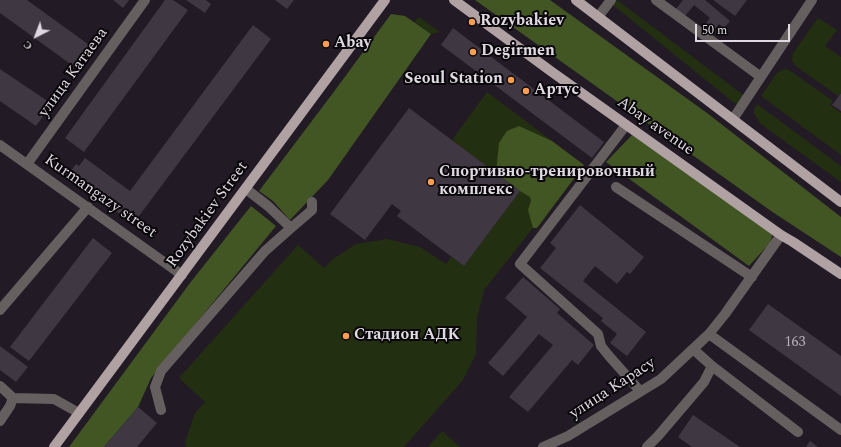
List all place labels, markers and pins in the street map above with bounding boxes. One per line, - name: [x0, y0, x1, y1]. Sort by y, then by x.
- place label: Rozybakiev: [480, 12, 564, 32]
- marker: Rozybakiev: [467, 17, 477, 27]
- place label: Abay: [334, 34, 371, 54]
- marker: Abay: [321, 39, 331, 49]
- place label: Degirmen: [481, 42, 555, 62]
- marker: Degirmen: [468, 47, 478, 57]
- place label: Seoul Station: [404, 70, 503, 90]
- marker: Seoul Station: [506, 75, 516, 85]
- place label: Артус: [534, 81, 579, 101]
- marker: Артус: [521, 86, 531, 96]
- place label: Спортивно-тренировочный комплекс: [439, 163, 655, 201]
- marker: Спортивно-тренировочный комплекс: [426, 177, 436, 187]
- place label: Стадион АДК: [354, 326, 460, 346]
- marker: Стадион АДК: [341, 331, 351, 341]

